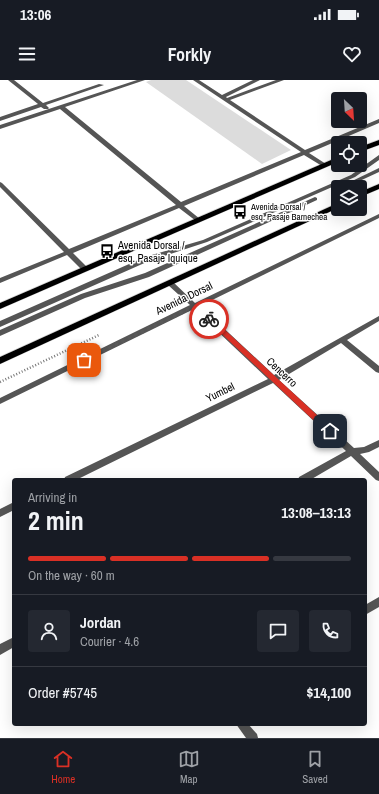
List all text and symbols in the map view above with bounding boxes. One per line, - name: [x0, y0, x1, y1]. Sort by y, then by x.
- text: 13:06: [20, 4, 51, 25]
- text: Forkly: [168, 42, 211, 67]
- icon: menu: [16, 43, 38, 65]
- icon: heart: [341, 43, 363, 65]
- north arrow: [331, 92, 367, 128]
- map controls: [331, 92, 367, 216]
- button: locate: [331, 136, 367, 172]
- button: layers: [331, 180, 367, 216]
- place label: Avenida Dorsal / esq. Pasaje Barnechea: [250, 201, 327, 223]
- bus stop icon: Avenida Dorsal / esq. Pasaje Barnechea: [232, 204, 248, 220]
- place label: Avenida Dorsal / esq. Pasaje Iquique: [117, 238, 198, 265]
- bus stop icon: Avenida Dorsal / esq. Pasaje Iquique: [99, 243, 115, 259]
- street label: Avenida Dorsal: [152, 278, 215, 318]
- courier: [189, 299, 229, 339]
- icon: bike: [198, 308, 220, 330]
- pin: [67, 343, 101, 377]
- icon: bag: [73, 349, 95, 371]
- street label: Cencerro: [264, 354, 300, 390]
- street label: Yumbel: [203, 379, 237, 405]
- pin: [313, 414, 347, 448]
- icon: home: [319, 420, 341, 442]
- text: Arriving in: [28, 489, 77, 506]
- text: 13:08–13:13: [281, 502, 351, 523]
- text: 2 min: [28, 503, 84, 538]
- text: On the way · 60 m: [28, 567, 115, 584]
- button: person: [28, 610, 70, 652]
- button: chat: [257, 610, 299, 652]
- button: phone: [309, 610, 351, 652]
- text: Jordan: [80, 612, 121, 633]
- text: Courier · 4.6: [80, 633, 139, 650]
- text: Order #5745: [28, 682, 97, 703]
- text: $14,100: [307, 682, 351, 703]
- tab: Home: [51, 748, 75, 786]
- tab: Map: [178, 748, 200, 786]
- tab: Saved: [302, 748, 328, 786]

